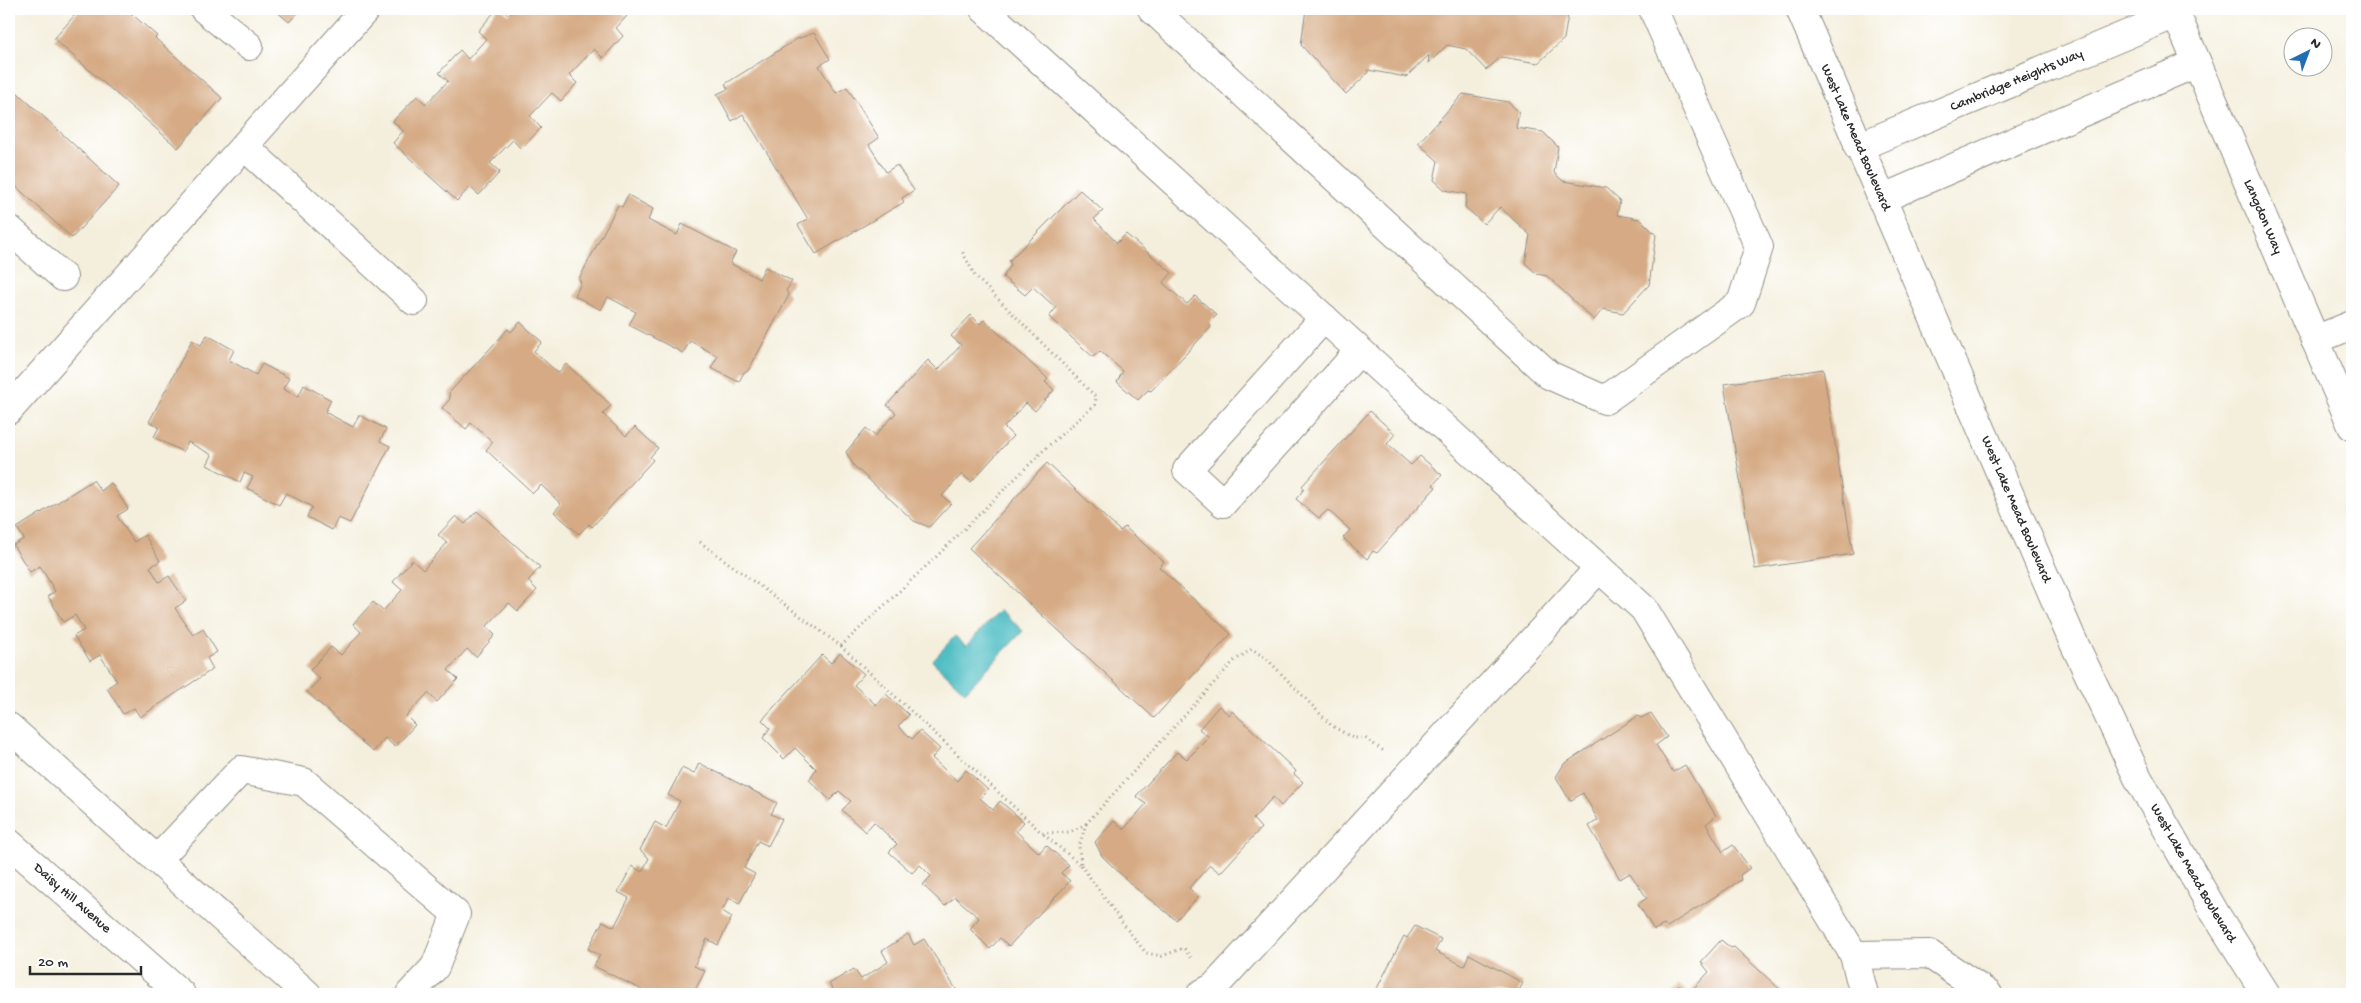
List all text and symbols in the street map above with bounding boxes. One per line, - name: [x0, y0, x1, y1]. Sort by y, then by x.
- north arrow: [2284, 28, 2334, 78]
- text: N: [2306, 35, 2324, 54]
- street label: Cambridge Heights Way: [1948, 45, 2086, 116]
- street label: West Lake Mead Boulevard: [1816, 62, 1895, 215]
- street label: Langdon Way: [2239, 177, 2286, 257]
- street label: West Lake Mead Boulevard: [1977, 434, 2056, 587]
- street label: West Lake Mead Boulevard: [2146, 801, 2241, 947]
- street label: Daisy Hill Avenue: [29, 859, 115, 938]
- scale bar: [30, 943, 141, 975]
- text: 20 m: [38, 954, 68, 972]

